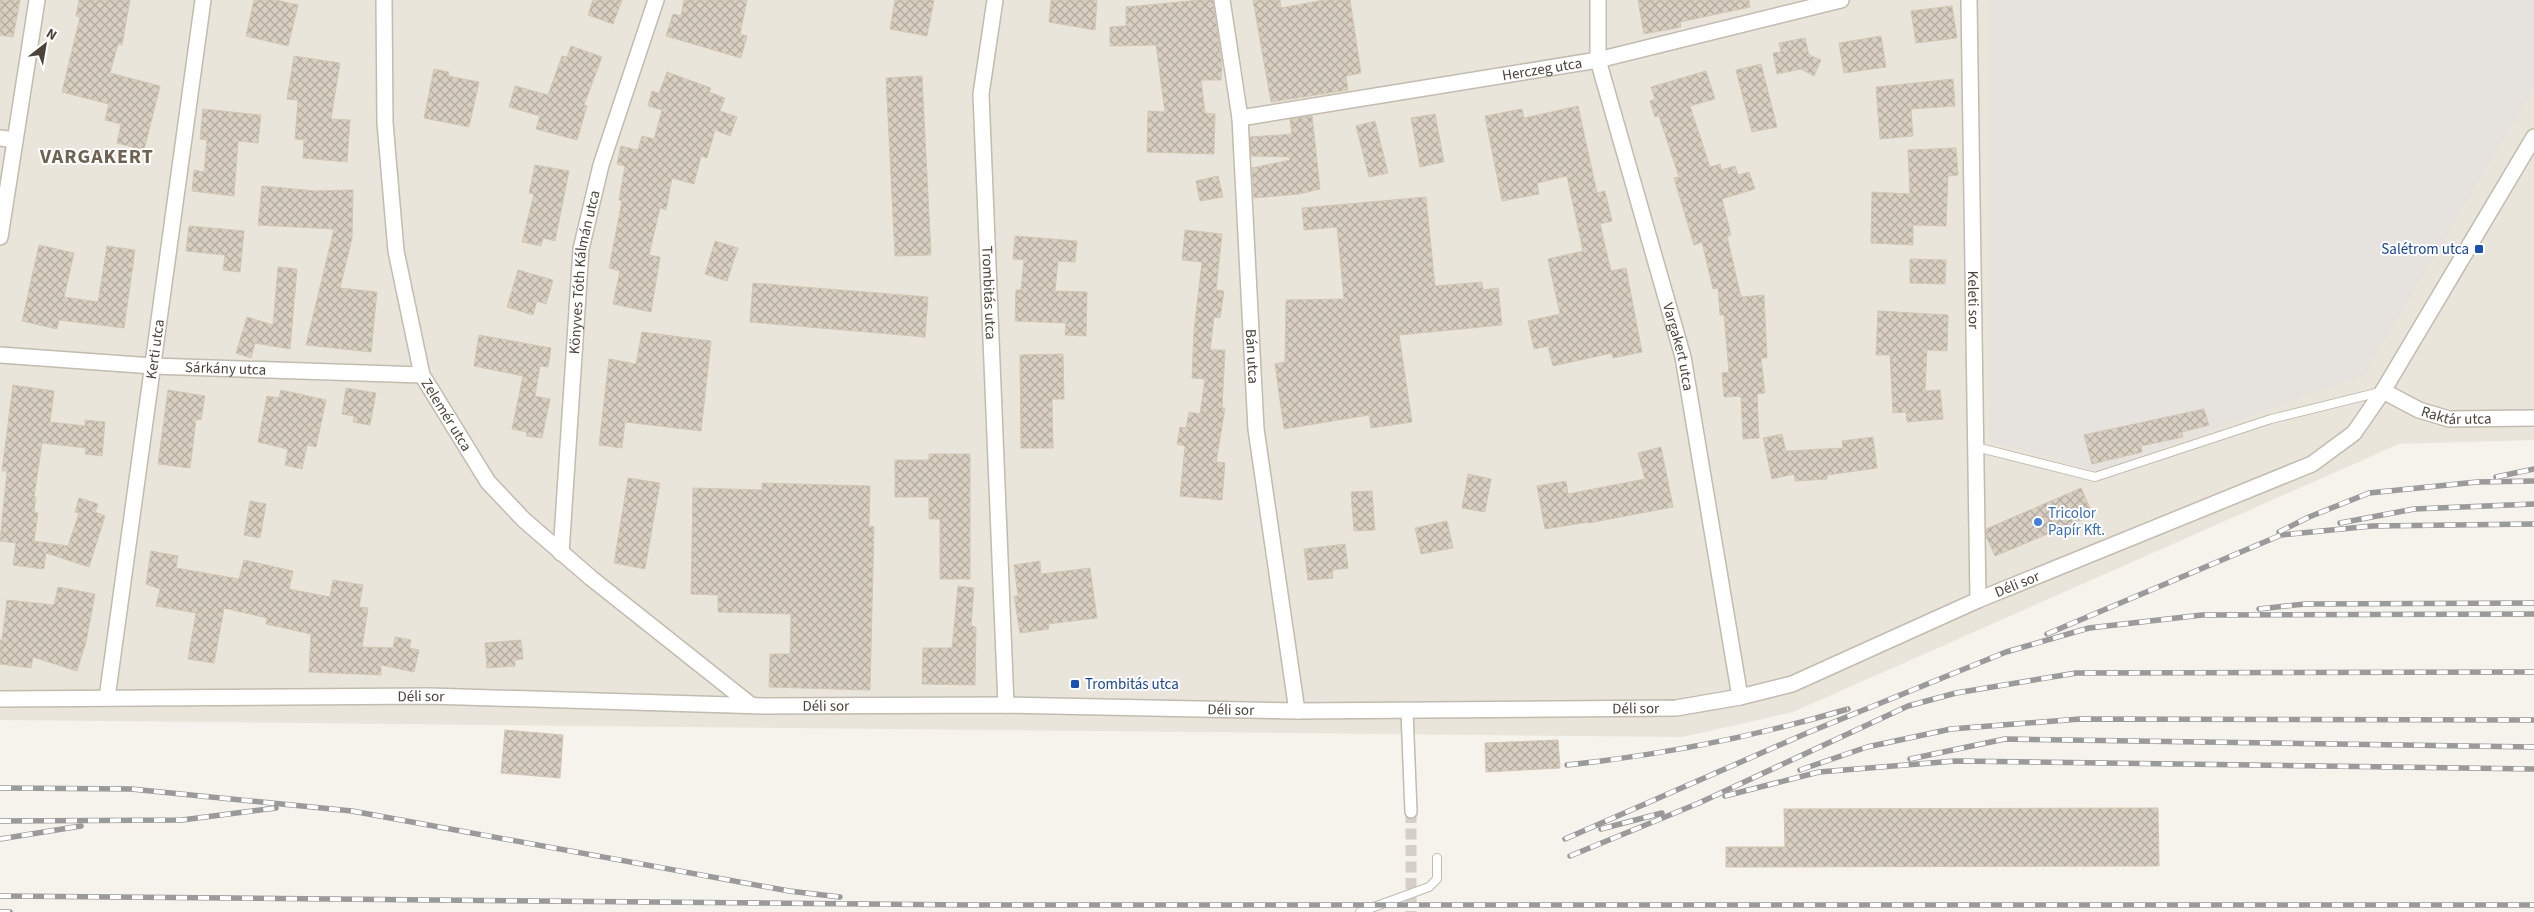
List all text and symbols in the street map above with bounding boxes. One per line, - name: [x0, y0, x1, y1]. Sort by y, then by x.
- north arrow: [20, 20, 70, 70]
- text: N: [42, 24, 60, 46]
- street label: Herczeg utca: [1501, 52, 1584, 86]
- district label: VARGAKERT: [39, 143, 154, 171]
- street label: Könyves Tóth Kálmán utca: [564, 188, 605, 355]
- place label: Salétrom utca: [2381, 239, 2469, 260]
- marker: Salétrom utca: [2473, 243, 2485, 255]
- street label: Trombitás utca: [977, 245, 1002, 340]
- street label: Keleti sor: [1963, 271, 1984, 330]
- street label: Vargakert utca: [1657, 300, 1699, 392]
- street label: Kerti utca: [140, 318, 169, 381]
- street label: Bán utca: [1240, 328, 1264, 384]
- street label: Sárkány utca: [185, 357, 266, 380]
- street label: Zelemér utca: [416, 374, 477, 455]
- street label: Raktár utca: [2419, 401, 2492, 430]
- place label: Tricolor Papír Kft.: [2048, 503, 2105, 541]
- marker: Tricolor Papír Kft.: [2032, 516, 2044, 528]
- street label: Déli sor: [1991, 565, 2043, 603]
- place label: Trombitás utca: [1085, 674, 1179, 695]
- marker: Trombitás utca: [1069, 678, 1081, 690]
- street label: Déli sor: [397, 685, 446, 707]
- street label: Déli sor: [802, 695, 850, 716]
- street label: Déli sor: [1612, 698, 1660, 719]
- street label: Déli sor: [1207, 699, 1255, 721]

